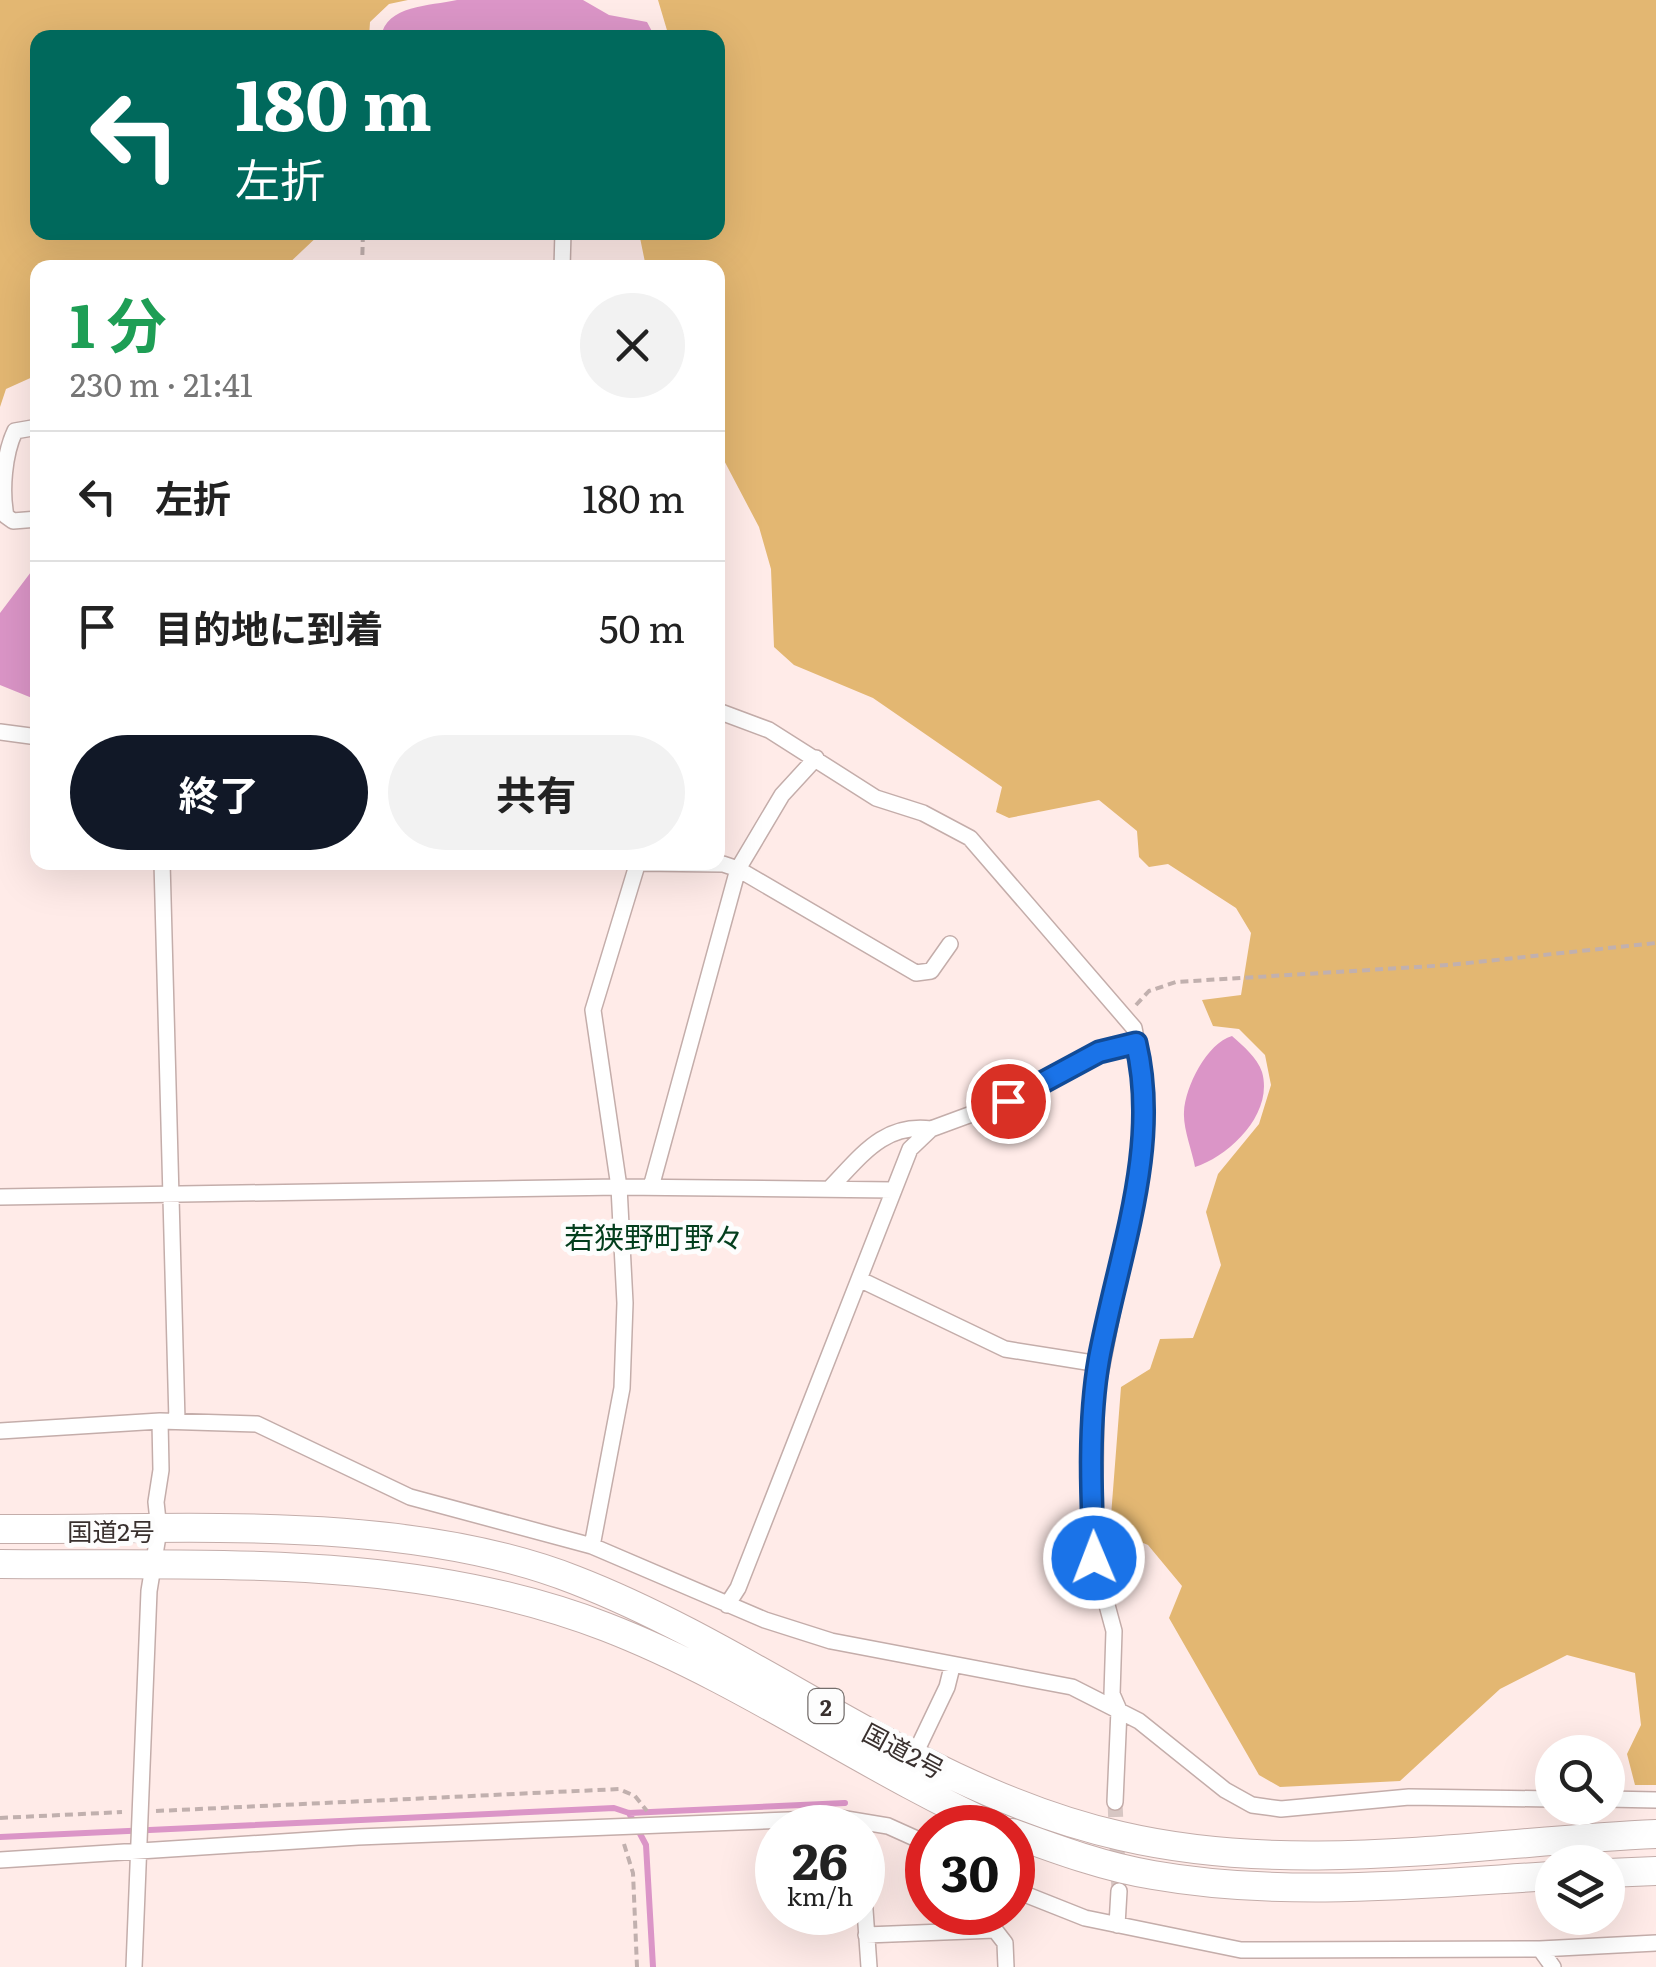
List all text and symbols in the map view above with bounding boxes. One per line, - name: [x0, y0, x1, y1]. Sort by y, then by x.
- text: 180 m: [235, 49, 432, 153]
- icon: left: [70, 70, 200, 200]
- text: 左折: [235, 144, 325, 211]
- text: 1 分: [70, 277, 167, 366]
- button: close: [580, 293, 685, 398]
- text: 230 m · 21:41: [70, 359, 253, 407]
- text: 左折: [155, 468, 231, 525]
- text: 180 m: [582, 468, 685, 525]
- icon: left: [70, 469, 125, 524]
- text: 目的地に到着: [155, 598, 383, 655]
- text: 50 m: [599, 598, 685, 655]
- icon: arrive: [70, 599, 125, 654]
- button: 終了: [70, 735, 368, 850]
- button: 共有: [388, 735, 685, 850]
- pin: [966, 1059, 1051, 1144]
- icon: arrive: [981, 1074, 1036, 1129]
- district label: 若狭野町野々: [564, 1214, 744, 1258]
- position arrow: [1042, 1506, 1146, 1610]
- street label: 国道2号: [67, 1512, 155, 1549]
- road number: 2: [808, 1689, 844, 1723]
- street label: 国道2号: [857, 1713, 951, 1787]
- map controls: [1535, 1735, 1625, 1935]
- button: search: [1535, 1735, 1625, 1825]
- speed limit sign: 30: [905, 1805, 1035, 1935]
- text: 26: [792, 1821, 848, 1895]
- button: layers: [1535, 1845, 1625, 1935]
- text: km/h: [787, 1877, 853, 1914]

